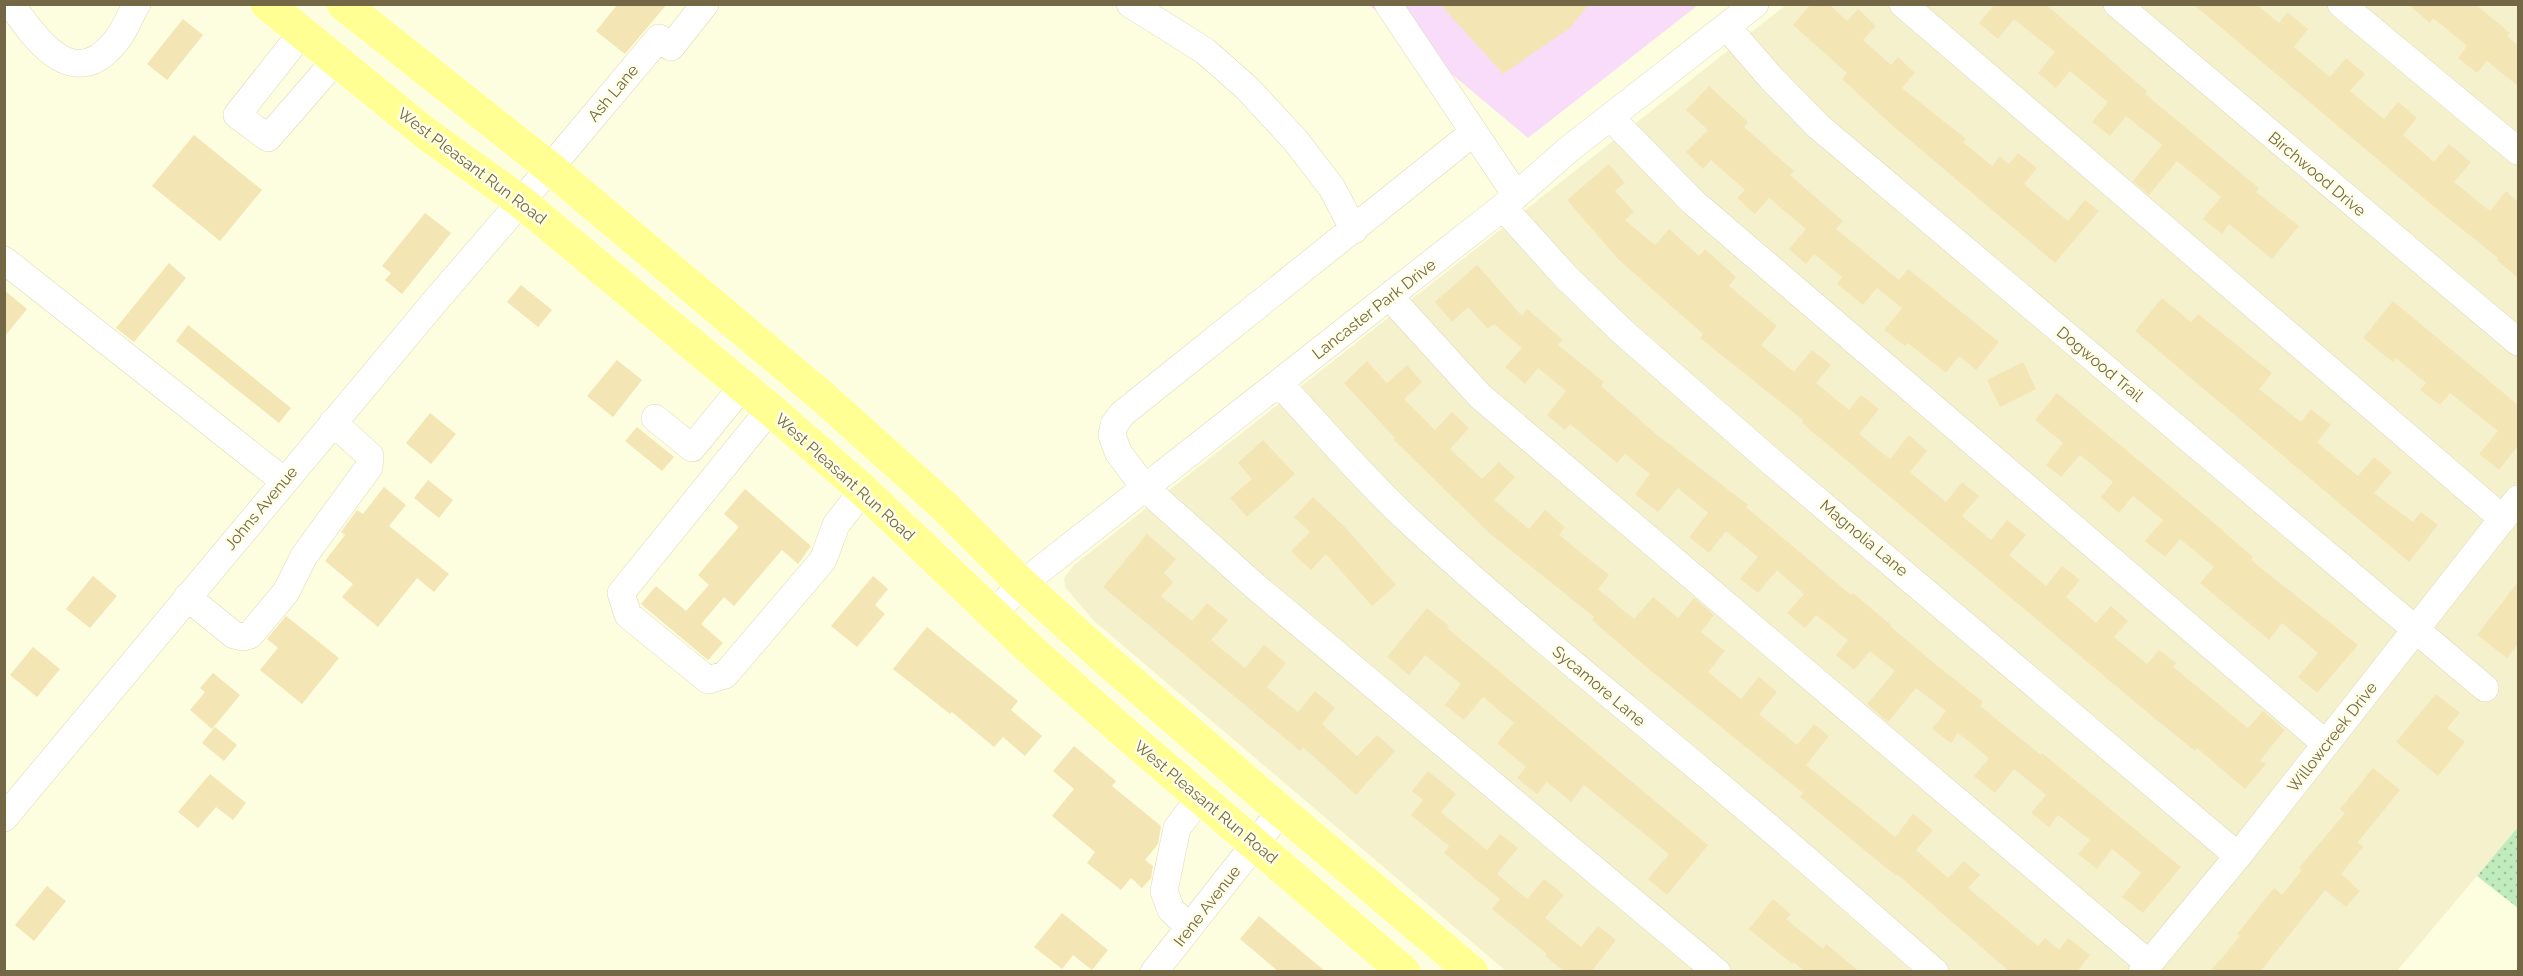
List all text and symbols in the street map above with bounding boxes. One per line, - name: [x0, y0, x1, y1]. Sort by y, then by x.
- street label: Ash Lane: [584, 61, 642, 125]
- street label: West Pleasant Run Road: [394, 104, 550, 228]
- street label: Birchwood Drive: [2264, 128, 2370, 220]
- street label: Lancaster Park Drive: [1308, 255, 1440, 363]
- street label: Dogwood Trail: [2053, 322, 2147, 406]
- street label: West Pleasant Run Road: [771, 409, 919, 545]
- street label: Johns Avenue: [221, 462, 301, 554]
- street label: Magnolia Lane: [1816, 496, 1912, 580]
- street label: Sycamore Lane: [1549, 642, 1649, 730]
- street label: Willowcreek Drive: [2283, 678, 2381, 796]
- street label: West Pleasant Run Road: [1130, 736, 1282, 868]
- street label: Irene Avenue: [1170, 862, 1244, 950]

